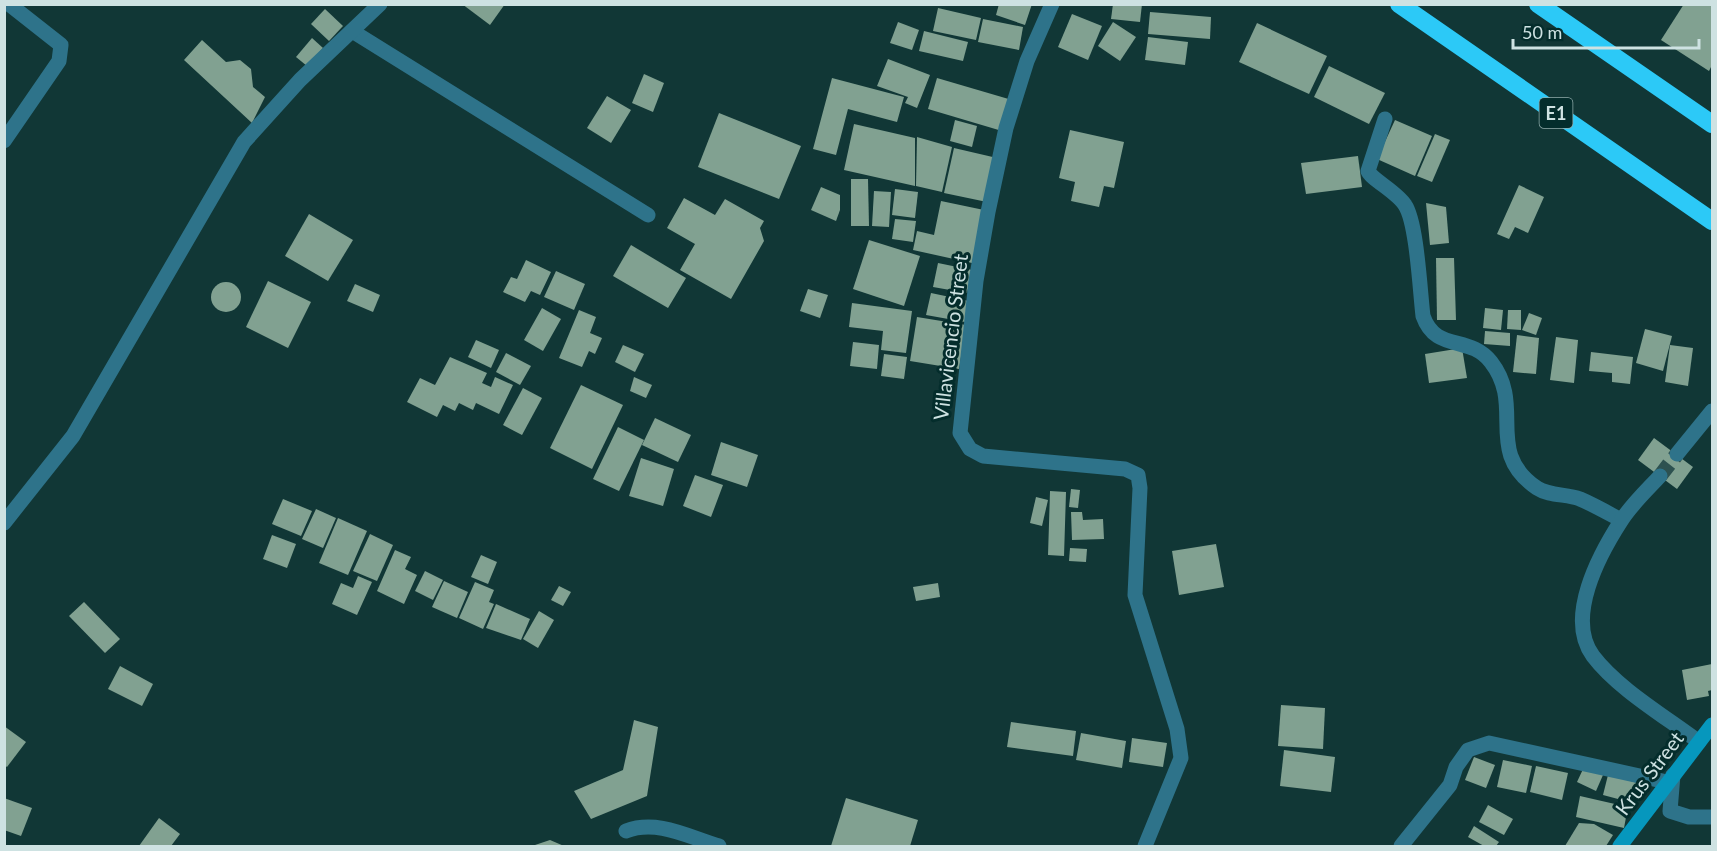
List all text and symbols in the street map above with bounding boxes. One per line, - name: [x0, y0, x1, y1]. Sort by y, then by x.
- scale bar: [1513, 12, 1699, 50]
- text: 50 m: [1522, 21, 1562, 43]
- road number: E1: [1540, 98, 1572, 128]
- street label: Villavicencio Street: [928, 253, 972, 421]
- street label: Krus Street: [1610, 727, 1688, 819]

